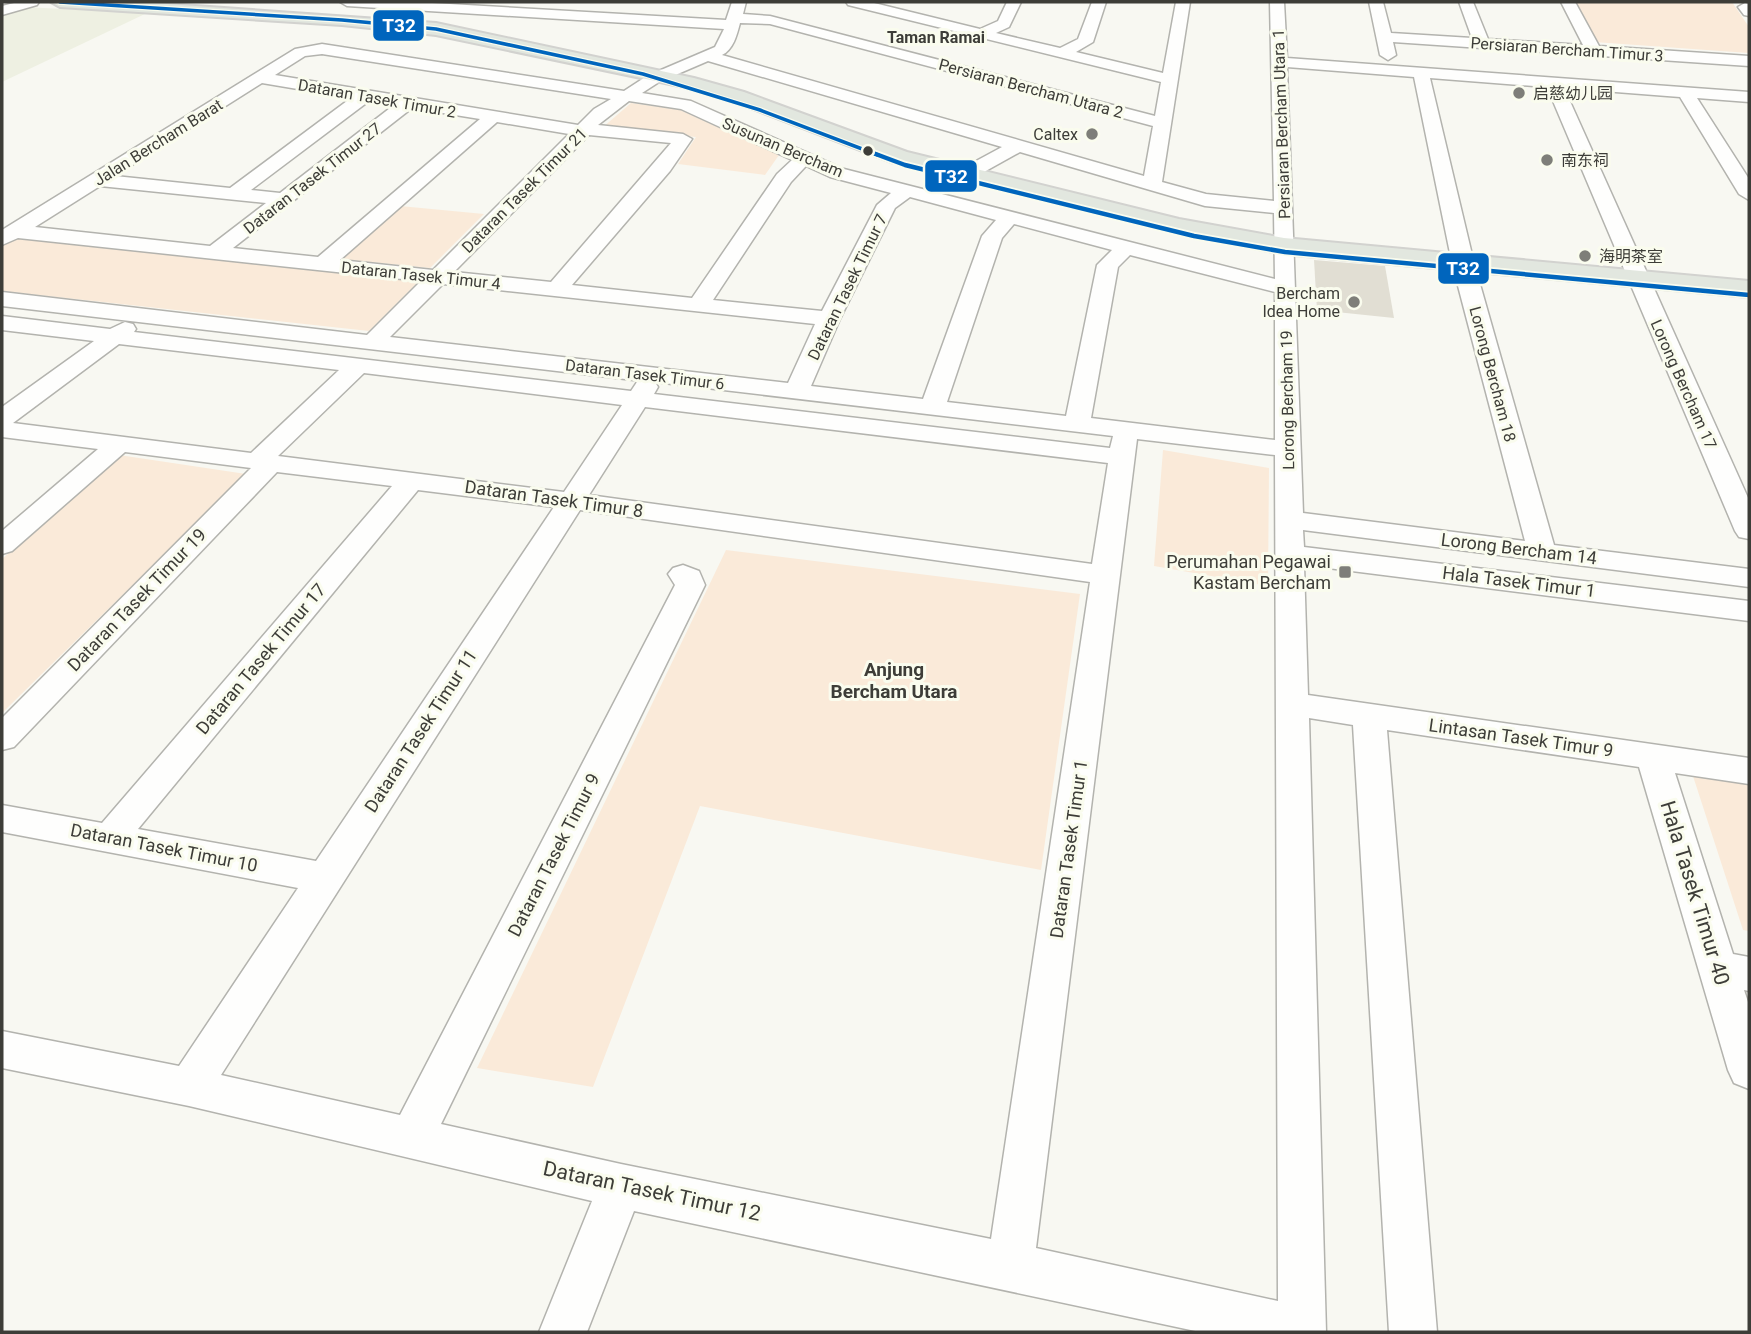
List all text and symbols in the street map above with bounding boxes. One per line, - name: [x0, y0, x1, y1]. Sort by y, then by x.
- line badge: T32: [372, 9, 425, 42]
- text: T32: [382, 14, 416, 37]
- district label: Taman Ramai: [887, 28, 985, 47]
- street label: Persiaran Bercham Utara 1: [1269, 29, 1294, 219]
- street label: Persiaran Bercham Timur 3: [1470, 33, 1664, 66]
- street label: Persiaran Bercham Utara 2: [937, 55, 1125, 122]
- street label: Dataran Tasek Timur 2: [296, 75, 457, 122]
- place label: 启慈幼儿园: [1533, 84, 1613, 103]
- marker: 启慈幼儿园: [1511, 85, 1527, 101]
- street label: Jalan Bercham Barat: [90, 95, 226, 190]
- street label: Susunan Bercham: [720, 113, 846, 181]
- street label: Dataran Tasek Timur 27: [240, 119, 385, 238]
- street label: Dataran Tasek Timur 21: [458, 124, 591, 257]
- place label: Caltex: [1033, 125, 1078, 144]
- marker: Caltex: [1084, 126, 1100, 142]
- unlabelled marker: [861, 144, 875, 158]
- place label: 南东祠: [1561, 151, 1609, 170]
- marker: 南东祠: [1539, 152, 1555, 168]
- line badge: T32: [924, 159, 978, 193]
- text: T32: [934, 165, 968, 188]
- street label: Dataran Tasek Timur 7: [804, 211, 891, 363]
- place label: 海明茶室: [1599, 247, 1663, 266]
- marker: 海明茶室: [1577, 248, 1593, 264]
- line badge: T32: [1437, 252, 1490, 285]
- text: T32: [1446, 257, 1480, 280]
- street label: Dataran Tasek Timur 4: [340, 258, 502, 293]
- place label: Bercham Idea Home: [1262, 284, 1340, 321]
- marker: Bercham Idea Home: [1346, 294, 1362, 310]
- street label: Lorong Bercham 18: [1465, 304, 1520, 444]
- street label: Lorong Bercham 17: [1646, 317, 1721, 452]
- street label: Lorong Bercham 19: [1277, 330, 1298, 470]
- street label: Dataran Tasek Timur 6: [564, 355, 726, 394]
- street label: Dataran Tasek Timur 8: [463, 476, 645, 521]
- street label: Dataran Tasek Timur 19: [63, 524, 210, 675]
- street label: Lorong Bercham 14: [1440, 529, 1598, 568]
- place label: Perumahan Pegawai Kastam Bercham: [1166, 551, 1331, 593]
- street label: Hala Tasek Timur 1: [1441, 562, 1597, 601]
- marker: Perumahan Pegawai Kastam Bercham: [1337, 564, 1353, 580]
- street label: Dataran Tasek Timur 17: [191, 579, 330, 738]
- street label: Dataran Tasek Timur 11: [360, 645, 481, 816]
- district label: Anjung Bercham Utara: [831, 658, 958, 703]
- street label: Lintasan Tasek Timur 9: [1428, 714, 1615, 761]
- street label: Dataran Tasek Timur 1: [1046, 758, 1091, 940]
- street label: Dataran Tasek Timur 9: [503, 770, 604, 940]
- street label: Hala Tasek Timur 40: [1656, 798, 1734, 988]
- street label: Dataran Tasek Timur 10: [69, 819, 259, 876]
- street label: Dataran Tasek Timur 12: [541, 1156, 763, 1226]

